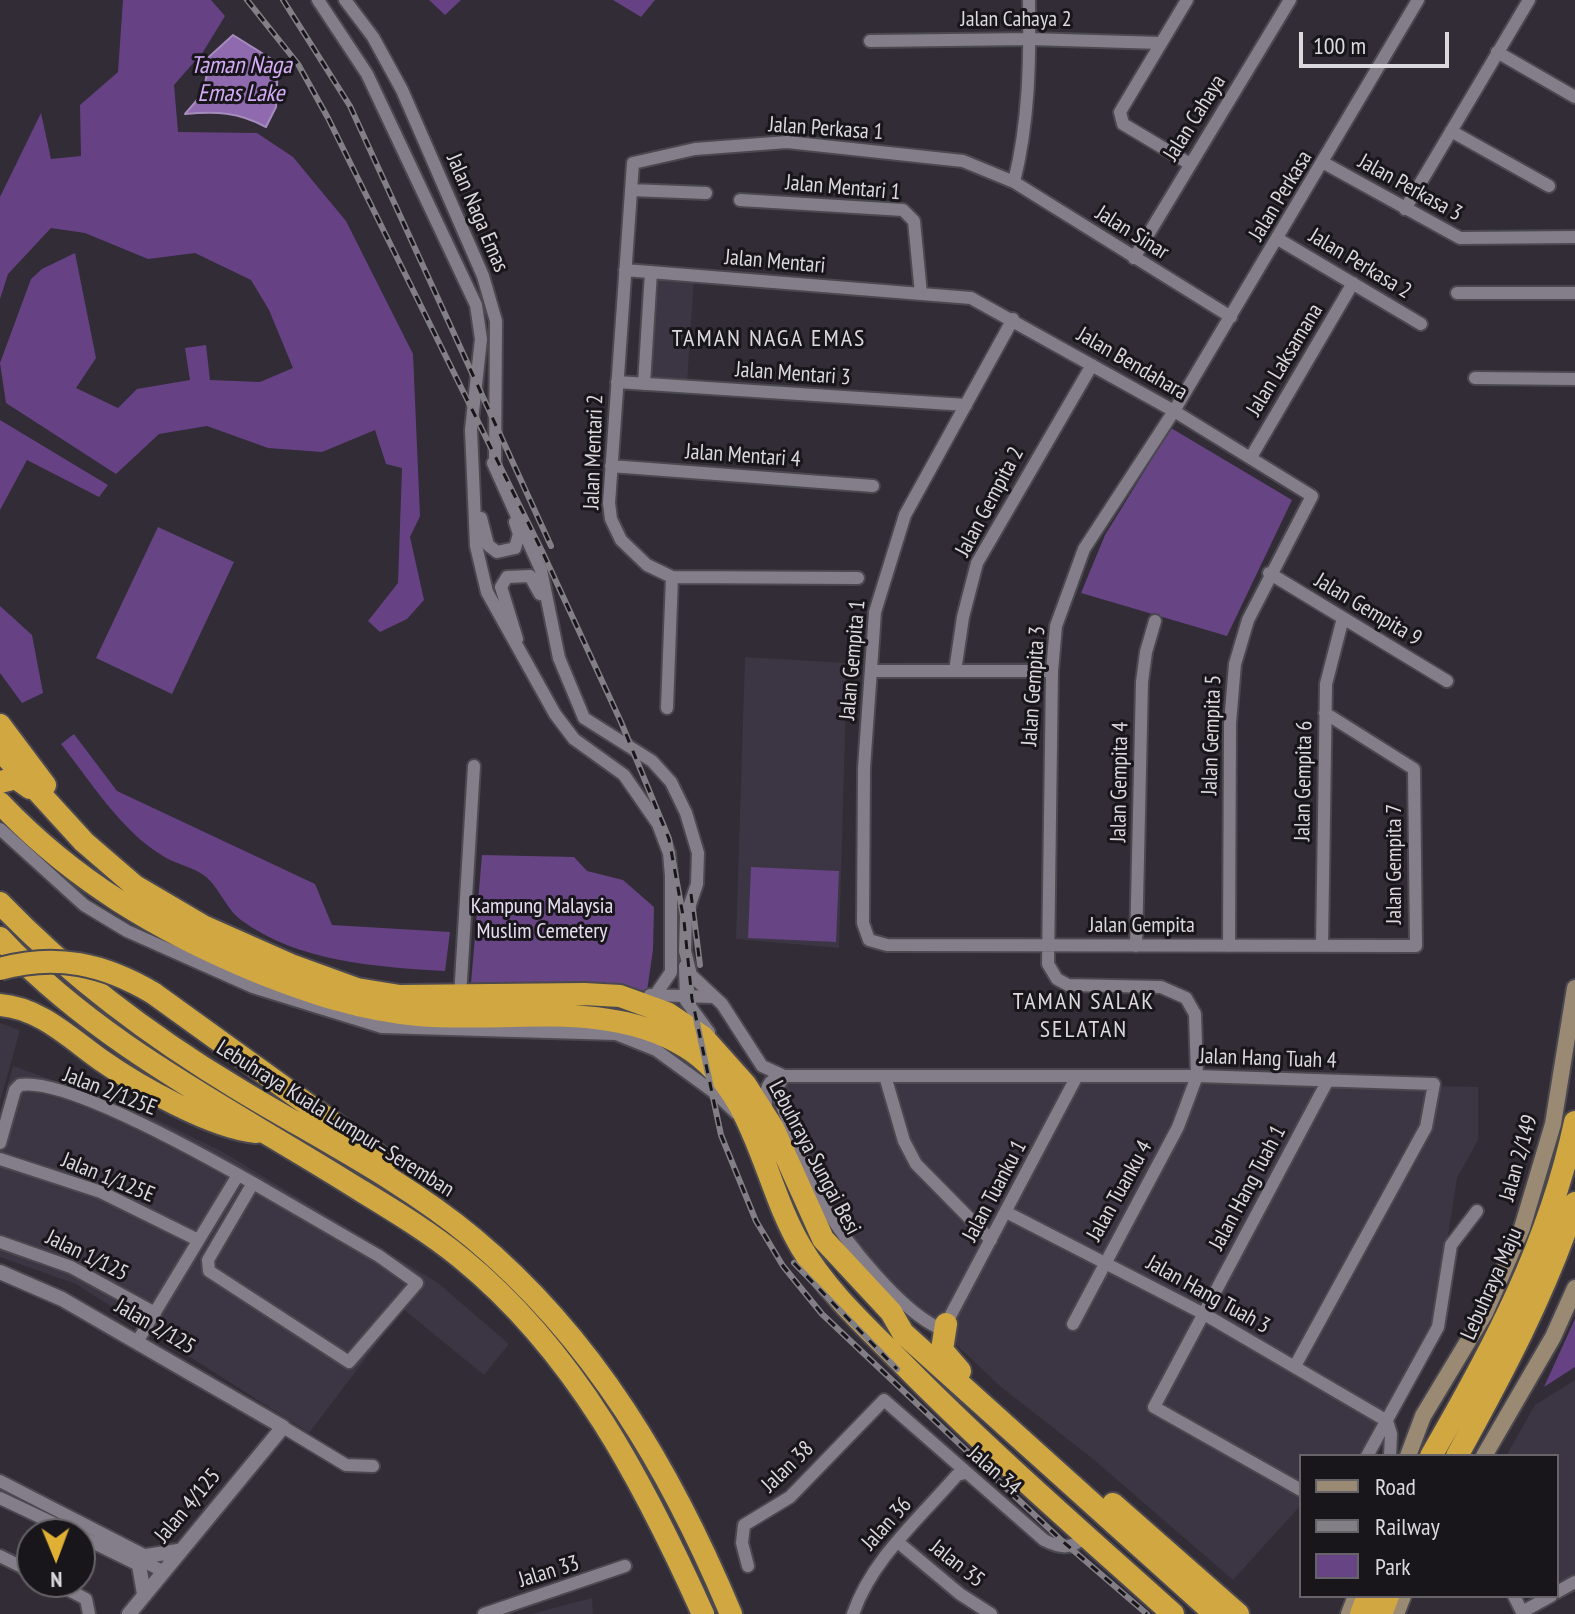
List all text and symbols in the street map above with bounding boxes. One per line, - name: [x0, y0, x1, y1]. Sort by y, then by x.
- street label: Jalan Cahaya 2: [960, 7, 1072, 33]
- scale bar: [1303, 16, 1453, 66]
- text: 100 m: [1313, 30, 1366, 61]
- water label: Taman Naga Emas Lake: [190, 52, 292, 108]
- street label: Jalan Cahaya: [1158, 70, 1232, 166]
- street label: Jalan Perkasa 1: [768, 112, 884, 146]
- street label: Jalan Perkasa: [1244, 146, 1318, 246]
- street label: Jalan Perkasa 3: [1353, 149, 1467, 227]
- street label: Jalan Naga Emas: [440, 150, 514, 276]
- street label: Jalan Mentari 1: [784, 170, 902, 206]
- street label: Jalan Sinar: [1091, 200, 1173, 266]
- street label: Jalan Perkasa 2: [1304, 223, 1416, 305]
- street label: Jalan Mentari: [724, 244, 826, 280]
- street label: Jalan Laksamana: [1241, 299, 1329, 421]
- street label: Jalan Bendahara: [1072, 322, 1192, 406]
- district label: TAMAN NAGA EMAS: [672, 325, 866, 353]
- street label: Jalan Mentari 3: [735, 357, 851, 391]
- street label: Jalan Mentari 2: [579, 394, 609, 510]
- street label: Jalan Mentari 4: [685, 439, 801, 473]
- street label: Jalan Gempita 2: [950, 443, 1030, 561]
- street label: Jalan Gempita 9: [1310, 568, 1426, 652]
- street label: Jalan Gempita 1: [835, 599, 871, 721]
- street label: Jalan Gempita 3: [1017, 625, 1051, 747]
- street label: Jalan Gempita 5: [1197, 674, 1227, 796]
- street label: Jalan Gempita 6: [1290, 721, 1318, 841]
- street label: Jalan Gempita 4: [1106, 722, 1134, 842]
- street label: Jalan Gempita 7: [1382, 804, 1408, 924]
- park label: Kampung Malaysia Muslim Cemetery: [471, 894, 613, 946]
- street label: Jalan Gempita: [1089, 913, 1195, 939]
- district label: TAMAN SALAK SELATAN: [1013, 988, 1155, 1044]
- street label: Lebuhraya Kuala Lumpur–Seremban: [211, 1035, 459, 1203]
- street label: Jalan Hang Tuah 4: [1199, 1043, 1337, 1075]
- street label: Jalan 2/125E: [60, 1062, 160, 1122]
- street label: Lebuhraya Sungai Besi: [762, 1076, 866, 1240]
- street label: Jalan 2/149: [1494, 1112, 1544, 1204]
- street label: Jalan Hang Tuah 1: [1204, 1121, 1292, 1255]
- street label: Jalan Tuanku 1: [957, 1136, 1033, 1246]
- street label: Jalan Tuanku 4: [1082, 1136, 1158, 1246]
- street label: Jalan 1/125E: [58, 1147, 158, 1209]
- street label: Lebuhraya Maju: [1456, 1224, 1528, 1344]
- street label: Jalan 1/125: [41, 1225, 133, 1287]
- street label: Jalan Hang Tuah 3: [1142, 1250, 1274, 1340]
- street label: Jalan 2/125: [110, 1293, 200, 1361]
- street label: Jalan 38: [756, 1436, 820, 1498]
- street label: Jalan 34: [962, 1441, 1026, 1501]
- legend: [1299, 1454, 1559, 1598]
- street label: Jalan 4/125: [149, 1464, 227, 1548]
- text: Road: [1375, 1471, 1416, 1502]
- street label: Jalan 36: [856, 1492, 918, 1556]
- text: Railway: [1375, 1511, 1440, 1542]
- north arrow: [16, 1518, 96, 1598]
- street label: Jalan 35: [924, 1534, 990, 1594]
- street label: Jalan 33: [515, 1550, 583, 1594]
- text: Park: [1375, 1551, 1411, 1582]
- text: N: [50, 1566, 63, 1594]

